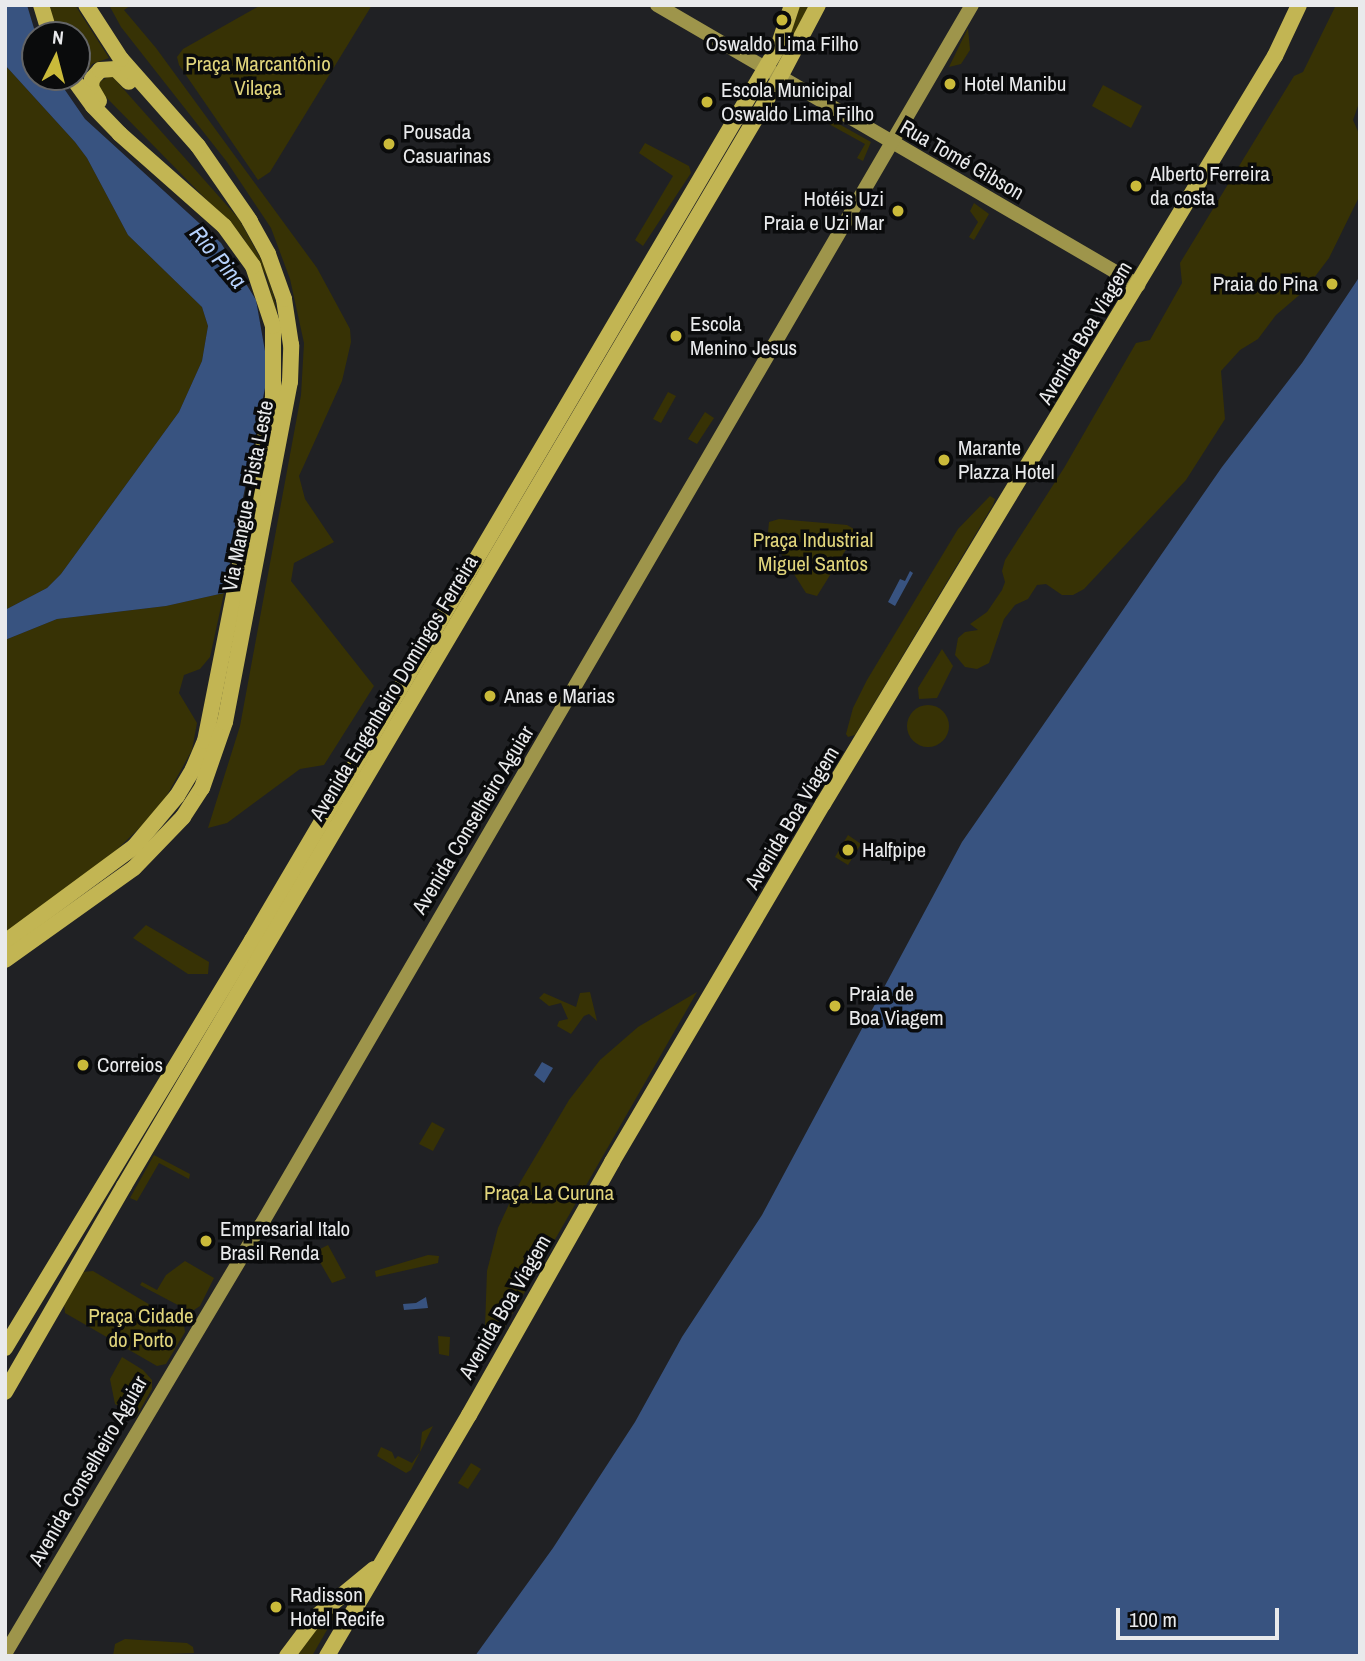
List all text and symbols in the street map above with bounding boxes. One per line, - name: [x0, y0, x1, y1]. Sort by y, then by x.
- marker: Oswaldo Lima Filho: [774, 12, 790, 28]
- north arrow: [21, 21, 91, 91]
- text: N: [51, 24, 65, 51]
- place label: Oswaldo Lima Filho: [705, 31, 859, 57]
- park label: Praça Marcantônio Vilaça: [185, 51, 331, 101]
- place label: Hotel Manibu: [964, 71, 1066, 97]
- marker: Hotel Manibu: [942, 76, 958, 92]
- place label: Escola Municipal Oswaldo Lima Filho: [721, 77, 874, 127]
- marker: Escola Municipal Oswaldo Lima Filho: [699, 94, 715, 110]
- street label: Rua Tomé Gibson: [896, 114, 1028, 206]
- place label: Pousada Casuarinas: [403, 119, 491, 169]
- marker: Pousada Casuarinas: [381, 136, 397, 152]
- place label: Alberto Ferreira da costa: [1150, 161, 1270, 211]
- marker: Alberto Ferreira da costa: [1128, 178, 1144, 194]
- place label: Hotéis Uzi Praia e Uzi Mar: [763, 186, 884, 236]
- marker: Hotéis Uzi Praia e Uzi Mar: [890, 203, 906, 219]
- water label: Rio Pina: [184, 220, 252, 294]
- street label: Avenida Boa Viagem: [1032, 257, 1138, 409]
- place label: Praia do Pina: [1213, 271, 1318, 297]
- marker: Praia do Pina: [1324, 276, 1340, 292]
- place label: Escola Menino Jesus: [690, 311, 797, 361]
- marker: Escola Menino Jesus: [668, 328, 684, 344]
- street label: Via Mangue - Pista Leste: [217, 398, 279, 594]
- place label: Marante Plazza Hotel: [958, 435, 1055, 485]
- marker: Marante Plazza Hotel: [936, 452, 952, 468]
- park label: Praça Industrial Miguel Santos: [753, 527, 873, 577]
- street label: Avenida Engenheiro Domingos Ferreira: [305, 551, 483, 825]
- place label: Anas e Marias: [504, 683, 615, 709]
- marker: Anas e Marias: [482, 688, 498, 704]
- street label: Avenida Conselheiro Aguiar: [407, 721, 539, 919]
- street label: Avenida Boa Viagem: [739, 742, 845, 894]
- place label: Halfpipe: [862, 837, 926, 863]
- marker: Halfpipe: [840, 842, 856, 858]
- place label: Praia de Boa Viagem: [849, 981, 943, 1031]
- marker: Praia de Boa Viagem: [827, 998, 843, 1014]
- place label: Correios: [97, 1052, 163, 1078]
- marker: Correios: [75, 1057, 91, 1073]
- park label: Praça La Curuna: [484, 1180, 614, 1206]
- place label: Empresarial Italo Brasil Renda: [220, 1216, 350, 1266]
- street label: Avenida Boa Viagem: [454, 1230, 556, 1384]
- marker: Empresarial Italo Brasil Renda: [198, 1233, 214, 1249]
- park label: Praça Cidade do Porto: [88, 1303, 194, 1353]
- street label: Avenida Conselheiro Aguiar: [23, 1371, 153, 1571]
- place label: Radisson Hotel Recife: [290, 1582, 385, 1632]
- scale bar: [1120, 1594, 1283, 1638]
- marker: Radisson Hotel Recife: [268, 1599, 284, 1615]
- text: 100 m: [1129, 1605, 1177, 1634]

